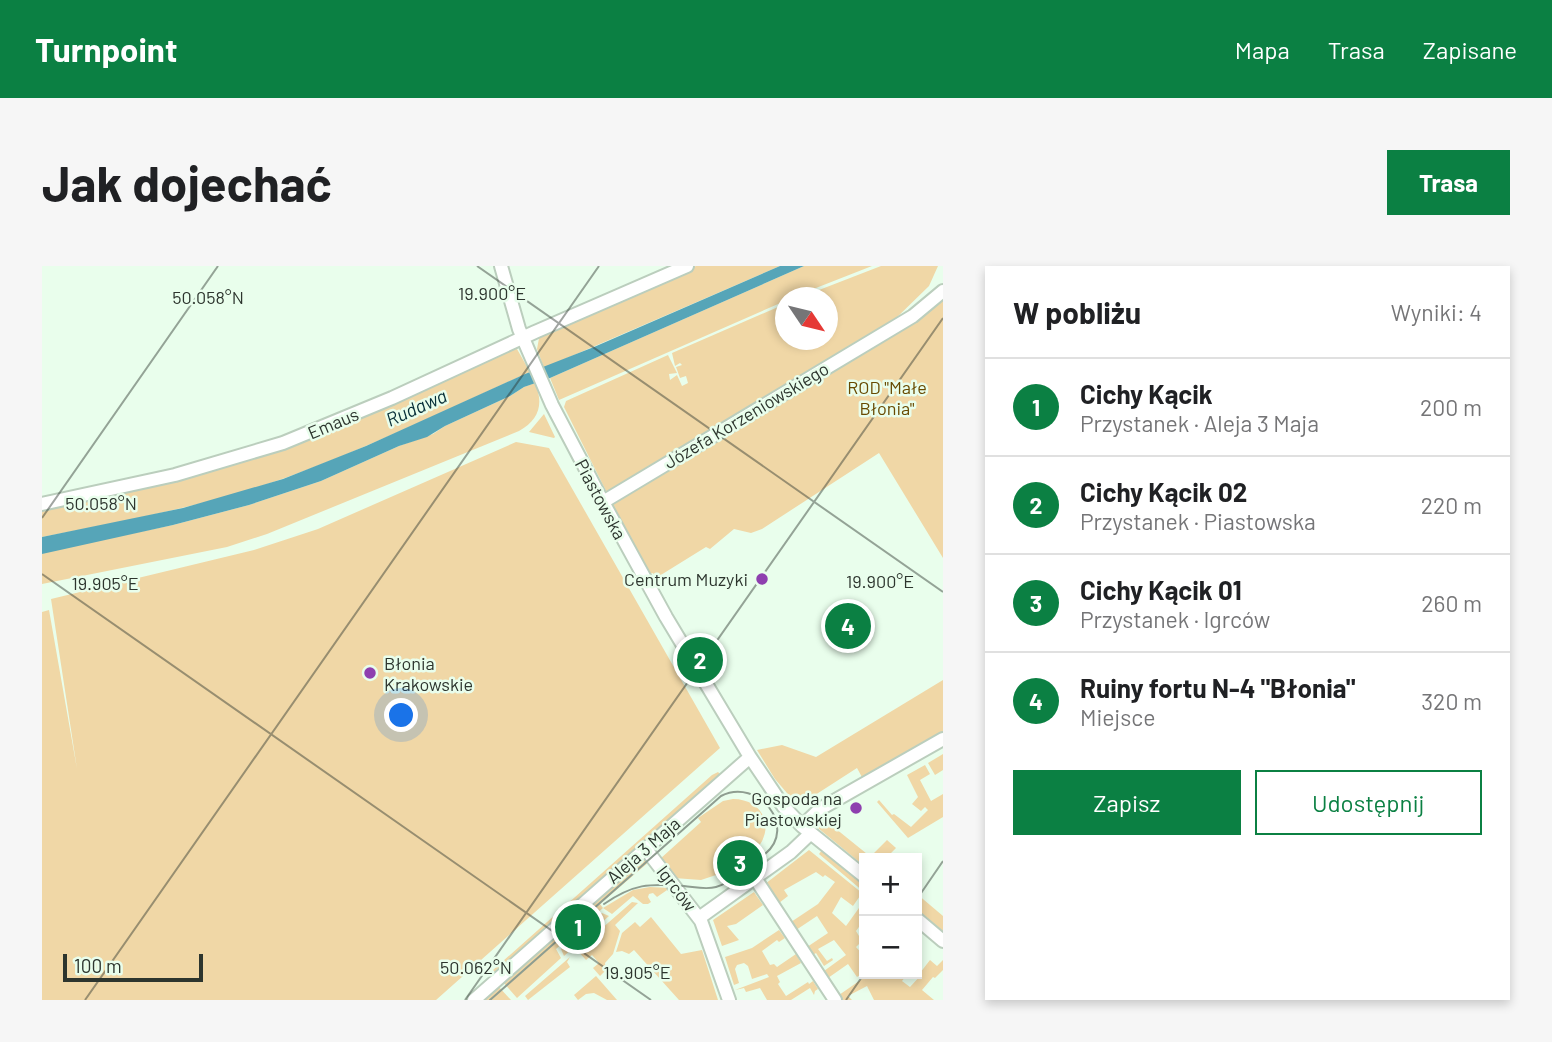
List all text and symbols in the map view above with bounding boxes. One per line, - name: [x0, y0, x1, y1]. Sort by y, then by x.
- text: Turnpoint: [35, 29, 177, 69]
- text: Mapa: [1235, 35, 1290, 64]
- text: Trasa: [1328, 35, 1385, 64]
- text: Zapisane: [1423, 35, 1517, 64]
- button: Trasa: [1387, 150, 1510, 215]
- text: Jak dojechać: [42, 153, 332, 212]
- text: 19.900°E: [458, 282, 526, 304]
- text: 50.058°N: [172, 286, 244, 308]
- north arrow: [775, 287, 838, 350]
- text: W pobliżu: [1013, 294, 1141, 330]
- text: Wyniki: 4: [1391, 298, 1482, 326]
- street label: Józefa Korzeniowskiego: [659, 357, 833, 473]
- park label: ROD "Małe Błonia": [847, 376, 927, 419]
- text: Cichy Kącik: [1080, 378, 1213, 409]
- water label: Rudawa: [382, 383, 450, 431]
- text: 1: [1032, 393, 1040, 421]
- text: 200 m: [1420, 393, 1482, 421]
- street label: Emaus: [304, 402, 362, 444]
- text: Przystanek · Aleja 3 Maja: [1080, 409, 1319, 437]
- street label: Piastowska: [571, 455, 631, 543]
- text: Cichy Kącik 02: [1080, 476, 1247, 507]
- text: 2: [1030, 491, 1042, 519]
- text: 220 m: [1421, 491, 1482, 519]
- text: 50.058°N: [65, 492, 137, 514]
- text: Przystanek · Piastowska: [1080, 507, 1316, 535]
- place label: Centrum Muzyki: [624, 568, 748, 590]
- text: 19.900°E: [846, 570, 914, 592]
- marker: Centrum Muzyki: [754, 571, 770, 587]
- text: 19.905°E: [71, 572, 139, 594]
- text: Cichy Kącik 01: [1080, 574, 1242, 605]
- text: 3: [1030, 589, 1042, 617]
- text: 260 m: [1421, 589, 1482, 617]
- pin: 4: [825, 600, 871, 652]
- text: Przystanek · Igrców: [1080, 605, 1270, 633]
- pin: 2: [677, 634, 723, 686]
- place label: Błonia Krakowskie: [384, 652, 473, 695]
- marker: Błonia Krakowskie: [362, 665, 378, 681]
- text: Ruiny fortu N-4 "Błonia": [1080, 672, 1355, 703]
- text: 4: [1029, 687, 1043, 715]
- text: 320 m: [1421, 687, 1482, 715]
- your location: [384, 698, 418, 732]
- text: Miejsce: [1080, 703, 1155, 731]
- button: Zapisz: [1013, 770, 1241, 835]
- button: Udostępnij: [1255, 770, 1482, 835]
- place label: Gospoda na Piastowskiej: [744, 787, 842, 830]
- marker: Gospoda na Piastowskiej: [848, 800, 864, 816]
- street label: Aleja 3 Maja: [602, 812, 684, 888]
- pin: 3: [717, 837, 763, 889]
- map controls: [859, 853, 922, 979]
- button: +: [859, 853, 922, 916]
- street label: Igrców: [652, 861, 702, 915]
- pin: 1: [555, 901, 601, 953]
- button: −: [859, 916, 922, 979]
- scale bar: [63, 951, 203, 983]
- text: 100 m: [74, 954, 122, 977]
- text: 50.062°N: [440, 956, 512, 978]
- text: 19.905°E: [603, 961, 671, 983]

